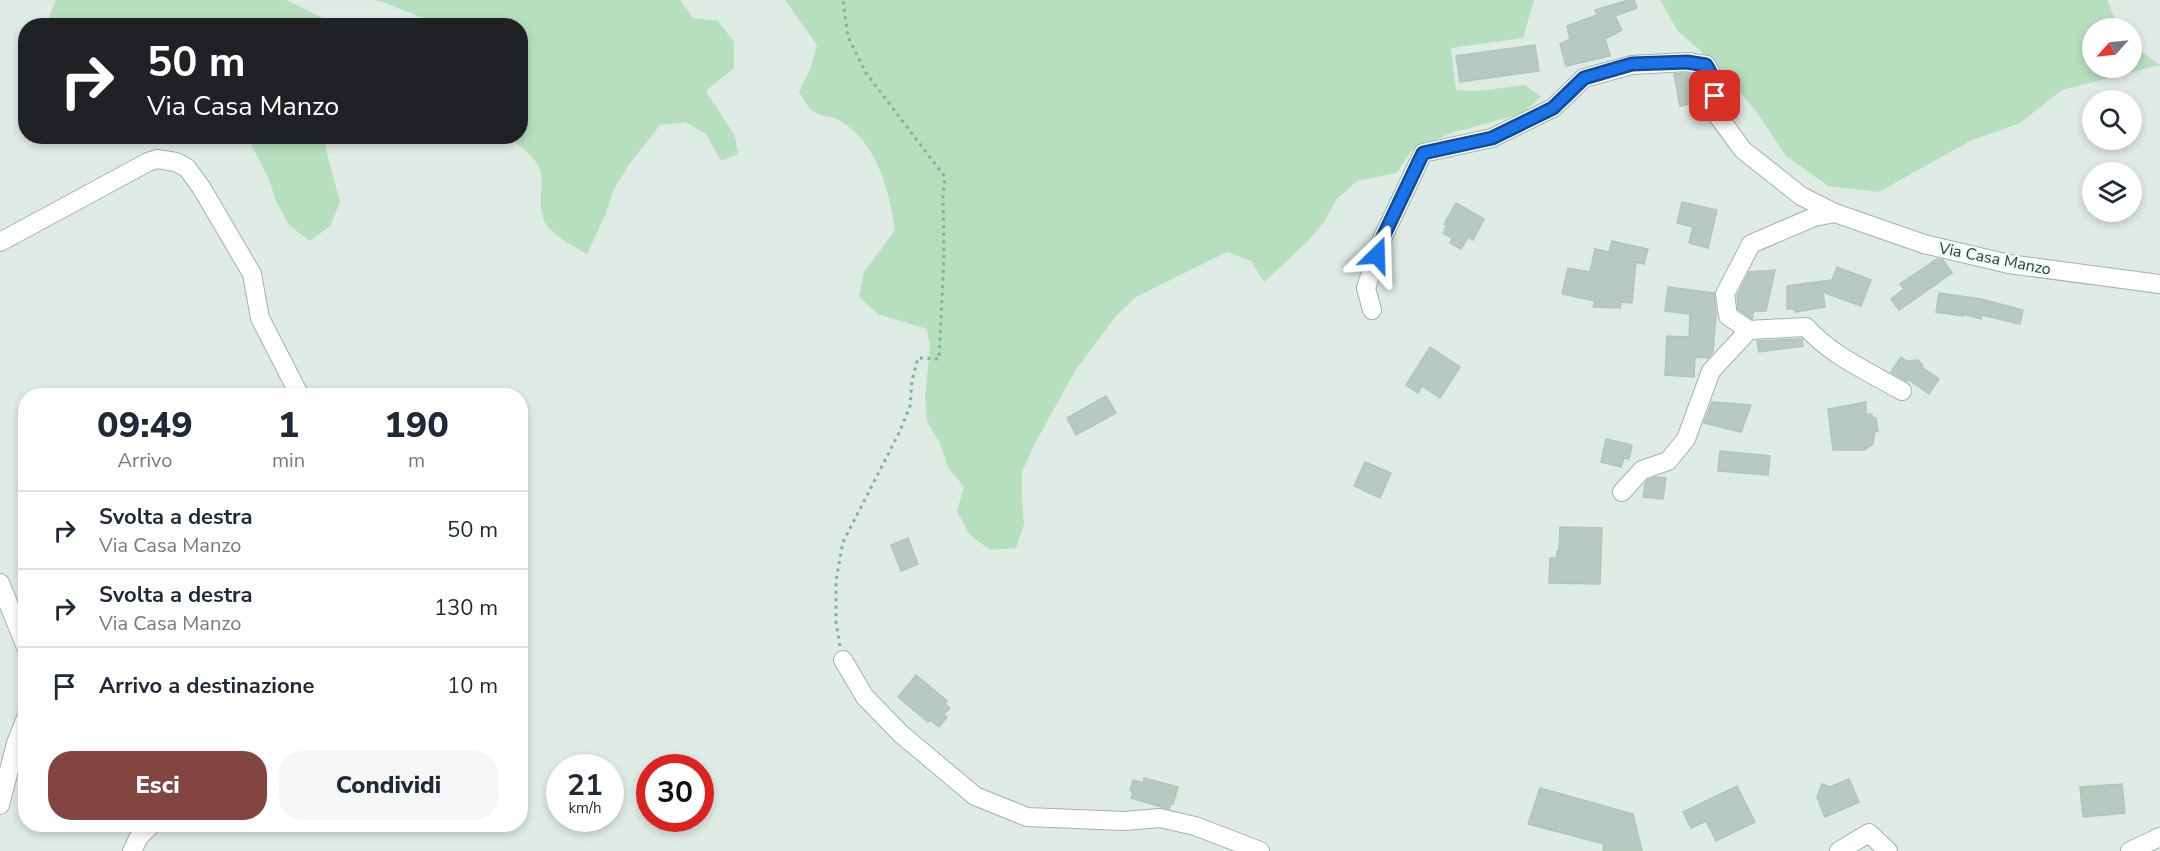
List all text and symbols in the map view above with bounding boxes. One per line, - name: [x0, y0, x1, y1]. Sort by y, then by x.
- north arrow: [2082, 18, 2142, 78]
- map controls: [2082, 18, 2142, 222]
- text: 50 m: [147, 34, 246, 91]
- icon: right: [48, 42, 126, 120]
- pin: [1689, 70, 1740, 121]
- icon: arrive: [1698, 79, 1731, 112]
- text: Via Casa Manzo: [147, 88, 339, 125]
- button: search: [2082, 90, 2142, 150]
- button: layers: [2082, 162, 2142, 222]
- position arrow: [1345, 223, 1409, 287]
- street label: Via Casa Manzo: [1936, 237, 2053, 281]
- text: 09:49: [97, 401, 193, 450]
- text: 1: [278, 401, 299, 450]
- text: 190: [384, 401, 449, 450]
- text: Arrivo: [118, 447, 172, 474]
- text: min: [272, 447, 305, 474]
- text: m: [408, 447, 425, 474]
- text: Svolta a destra: [99, 502, 253, 532]
- icon: right: [48, 514, 81, 547]
- text: 50 m: [447, 515, 498, 545]
- text: Via Casa Manzo: [99, 532, 242, 559]
- text: Svolta a destra: [99, 580, 253, 610]
- icon: right: [48, 592, 81, 625]
- text: 130 m: [434, 593, 498, 623]
- text: Via Casa Manzo: [99, 610, 242, 637]
- icon: arrive: [48, 670, 81, 703]
- text: Arrivo a destinazione: [99, 671, 314, 701]
- text: 10 m: [447, 671, 498, 701]
- button: Esci: [48, 751, 267, 820]
- button: Condividi: [279, 751, 498, 820]
- speed limit sign: 30: [636, 754, 714, 832]
- text: 21: [567, 765, 603, 806]
- text: km/h: [568, 798, 602, 818]

